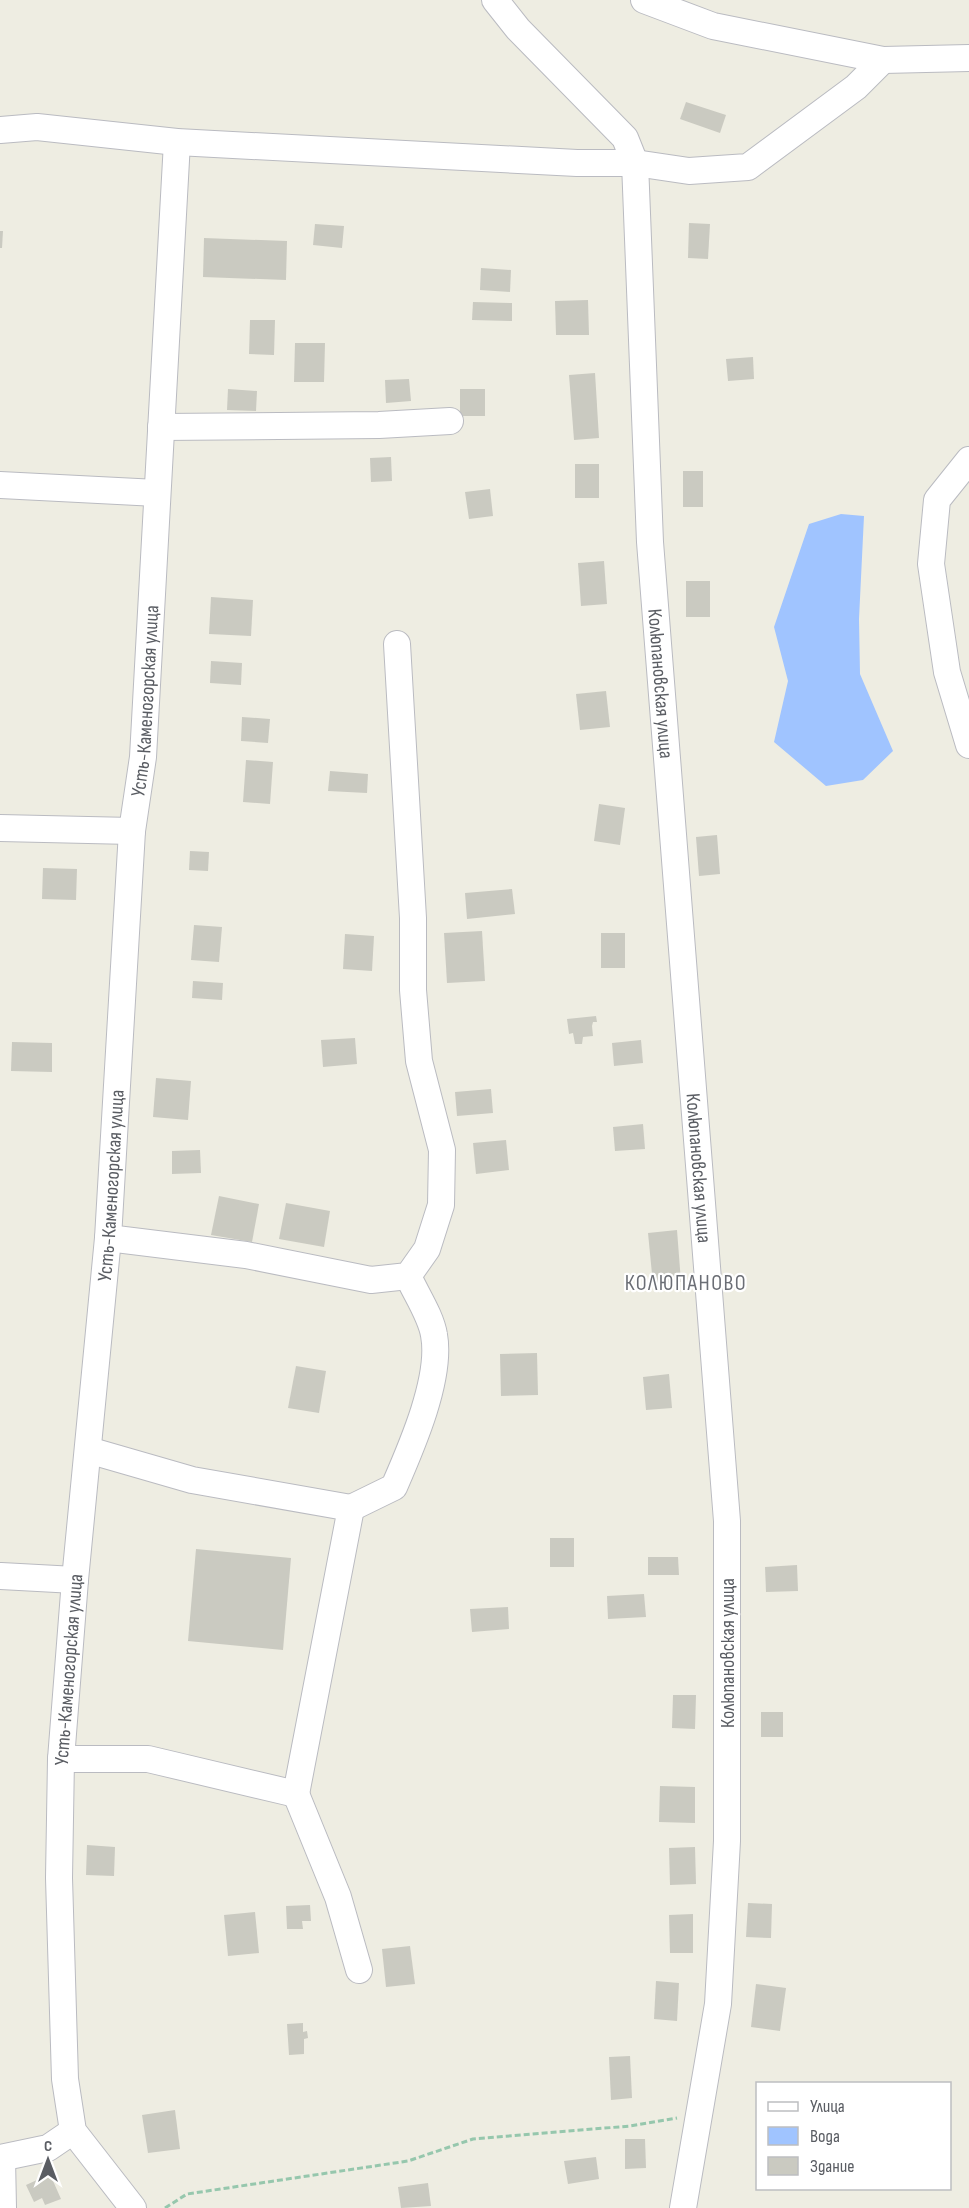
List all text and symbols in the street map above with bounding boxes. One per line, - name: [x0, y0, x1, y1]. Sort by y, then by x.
- street label: Усть-Каменогорская улица: [126, 605, 164, 798]
- street label: Колюпановская улица: [642, 608, 678, 759]
- street label: Усть-Каменогорская улица: [93, 1089, 130, 1283]
- street label: Колюпановская улица: [680, 1092, 716, 1244]
- district label: КОЛЮПАНОВО: [625, 1270, 747, 1297]
- street label: Усть-Каменогорская улица: [50, 1573, 89, 1766]
- street label: Колюпановская улица: [716, 1578, 740, 1728]
- legend: [756, 2082, 951, 2190]
- text: Улица: [810, 2096, 845, 2117]
- text: Вода: [810, 2126, 840, 2147]
- north arrow: [18, 2130, 78, 2190]
- text: С: [44, 2137, 52, 2156]
- text: Здание: [810, 2156, 855, 2177]

